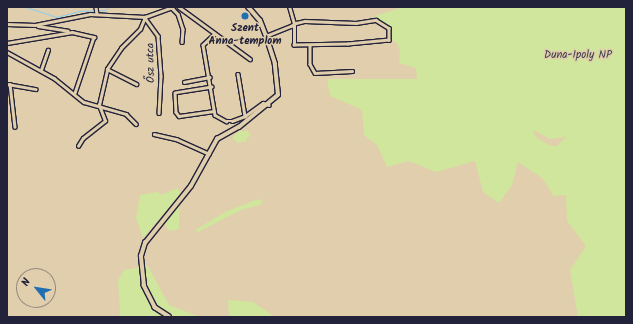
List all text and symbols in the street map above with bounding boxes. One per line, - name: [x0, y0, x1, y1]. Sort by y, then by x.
- marker: Szent Anna-templom: [240, 11, 250, 21]
- place label: Szent Anna-templom: [209, 22, 281, 48]
- street label: Ősz utca: [144, 43, 158, 83]
- park label: Duna-Ipoly NP: [544, 48, 612, 62]
- north arrow: [16, 268, 56, 308]
- text: N: [17, 275, 36, 290]

